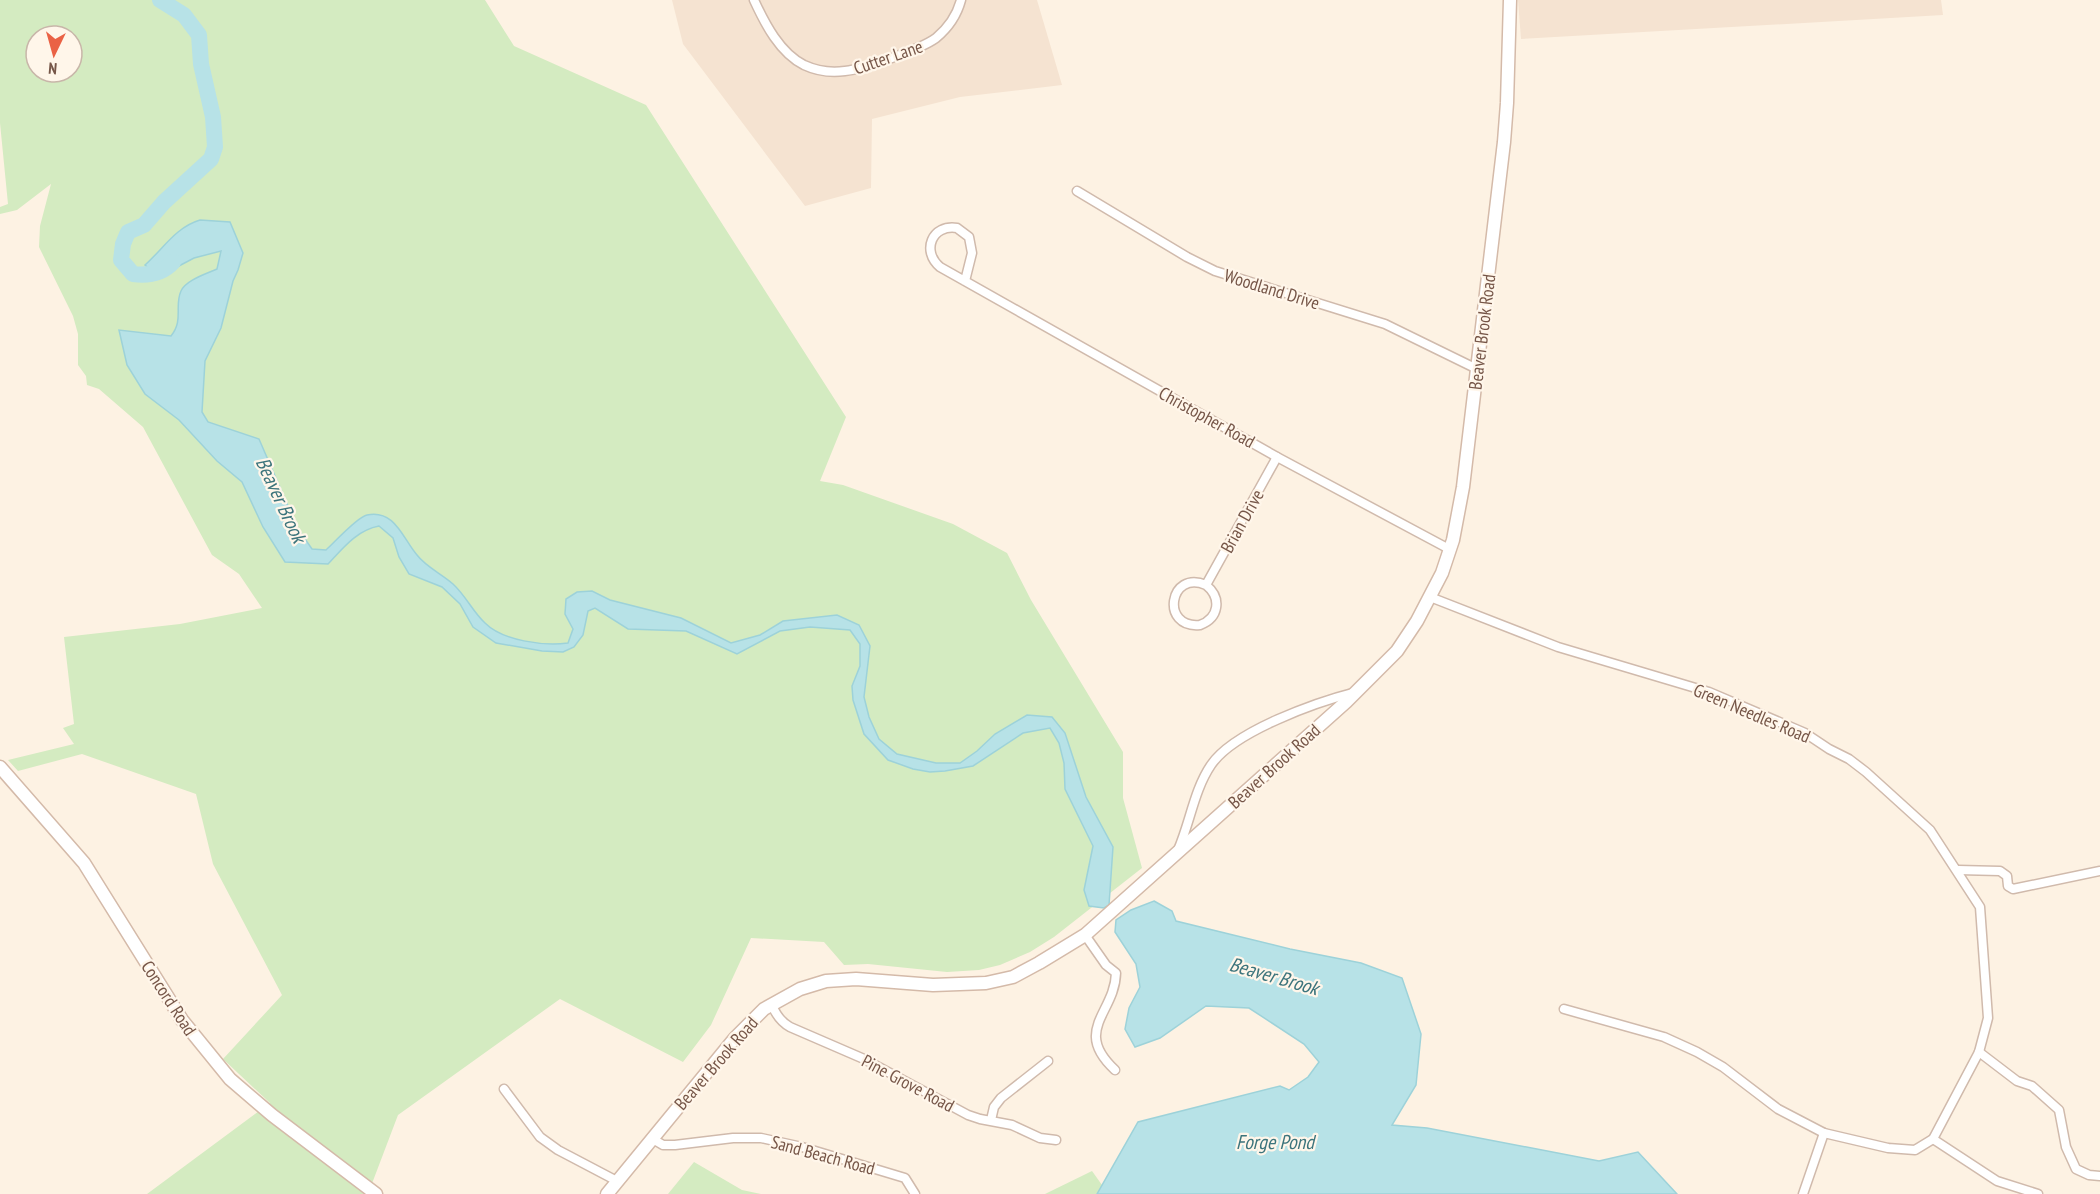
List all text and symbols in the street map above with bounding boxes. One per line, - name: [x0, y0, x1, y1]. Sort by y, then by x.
- north arrow: [24, 24, 84, 84]
- street label: Cutter Lane: [850, 34, 926, 80]
- text: N: [48, 59, 58, 79]
- street label: Woodland Drive: [1222, 264, 1322, 314]
- street label: Beaver Brook Road: [1463, 273, 1501, 391]
- street label: Christopher Road: [1155, 381, 1259, 453]
- water label: Beaver Brook: [250, 453, 313, 549]
- street label: Brian Drive: [1215, 485, 1269, 557]
- street label: Green Needles Road: [1690, 678, 1814, 748]
- street label: Beaver Brook Road: [1223, 719, 1325, 813]
- water label: Beaver Brook: [1226, 951, 1324, 1002]
- street label: Concord Road: [136, 956, 202, 1040]
- street label: Beaver Brook Road: [669, 1012, 763, 1114]
- street label: Pine Grove Road: [858, 1049, 958, 1117]
- water label: Forge Pond: [1236, 1129, 1316, 1155]
- street label: Sand Beach Road: [769, 1130, 877, 1180]

